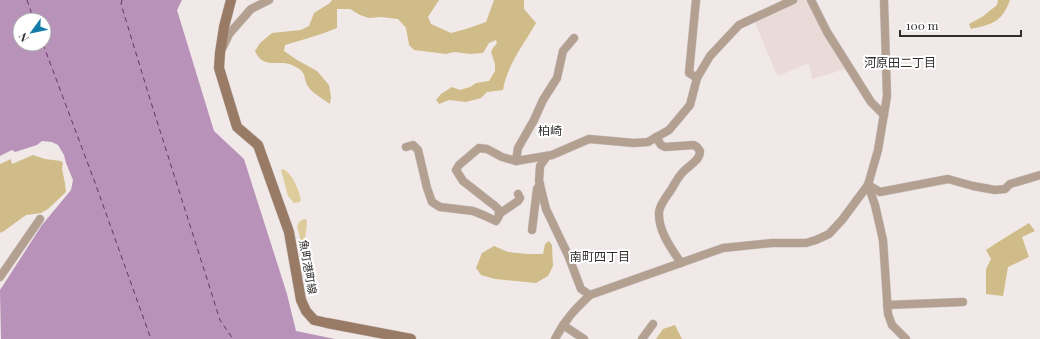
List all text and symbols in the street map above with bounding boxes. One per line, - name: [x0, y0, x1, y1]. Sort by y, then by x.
- north arrow: [12, 12, 52, 52]
- scale bar: [900, 12, 1021, 38]
- text: 100 m: [906, 17, 939, 33]
- text: N: [15, 30, 32, 45]
- district label: 河原田二丁目: [864, 54, 936, 70]
- district label: 柏崎: [538, 122, 562, 138]
- street label: 魚町港町線: [296, 239, 321, 295]
- district label: 南町四丁目: [570, 248, 630, 264]

